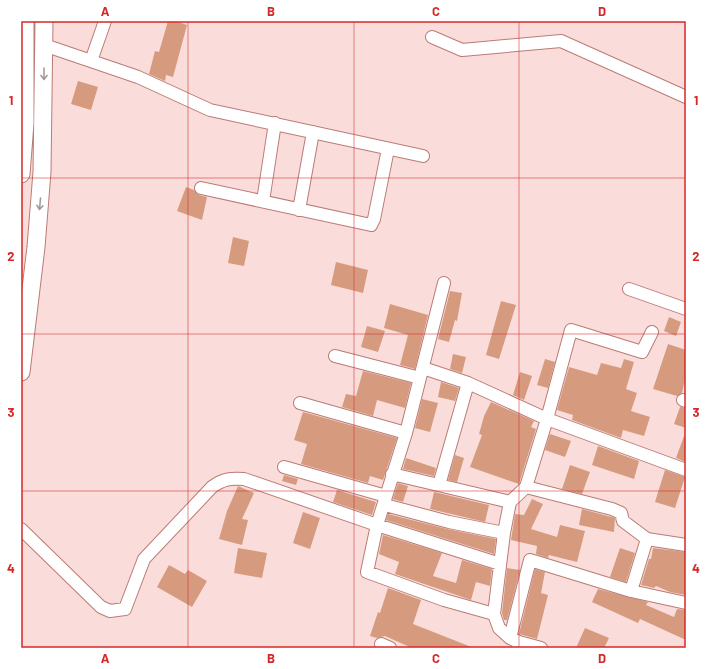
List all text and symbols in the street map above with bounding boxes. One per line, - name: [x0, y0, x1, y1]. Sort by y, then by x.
- text: A: [101, 3, 110, 19]
- text: B: [267, 3, 275, 19]
- text: C: [432, 3, 440, 19]
- text: D: [598, 3, 606, 19]
- one-way arrow: [40, 67, 48, 80]
- text: 1: [9, 92, 13, 108]
- text: 1: [694, 92, 698, 108]
- one-way arrow: [36, 197, 43, 210]
- text: 2: [7, 248, 15, 264]
- text: 2: [692, 248, 700, 264]
- text: 3: [7, 404, 15, 420]
- text: 3: [692, 404, 700, 420]
- text: 4: [7, 560, 15, 576]
- text: 4: [692, 560, 700, 576]
- text: A: [101, 650, 110, 666]
- text: B: [267, 650, 275, 666]
- text: C: [432, 650, 440, 666]
- text: D: [598, 650, 606, 666]

